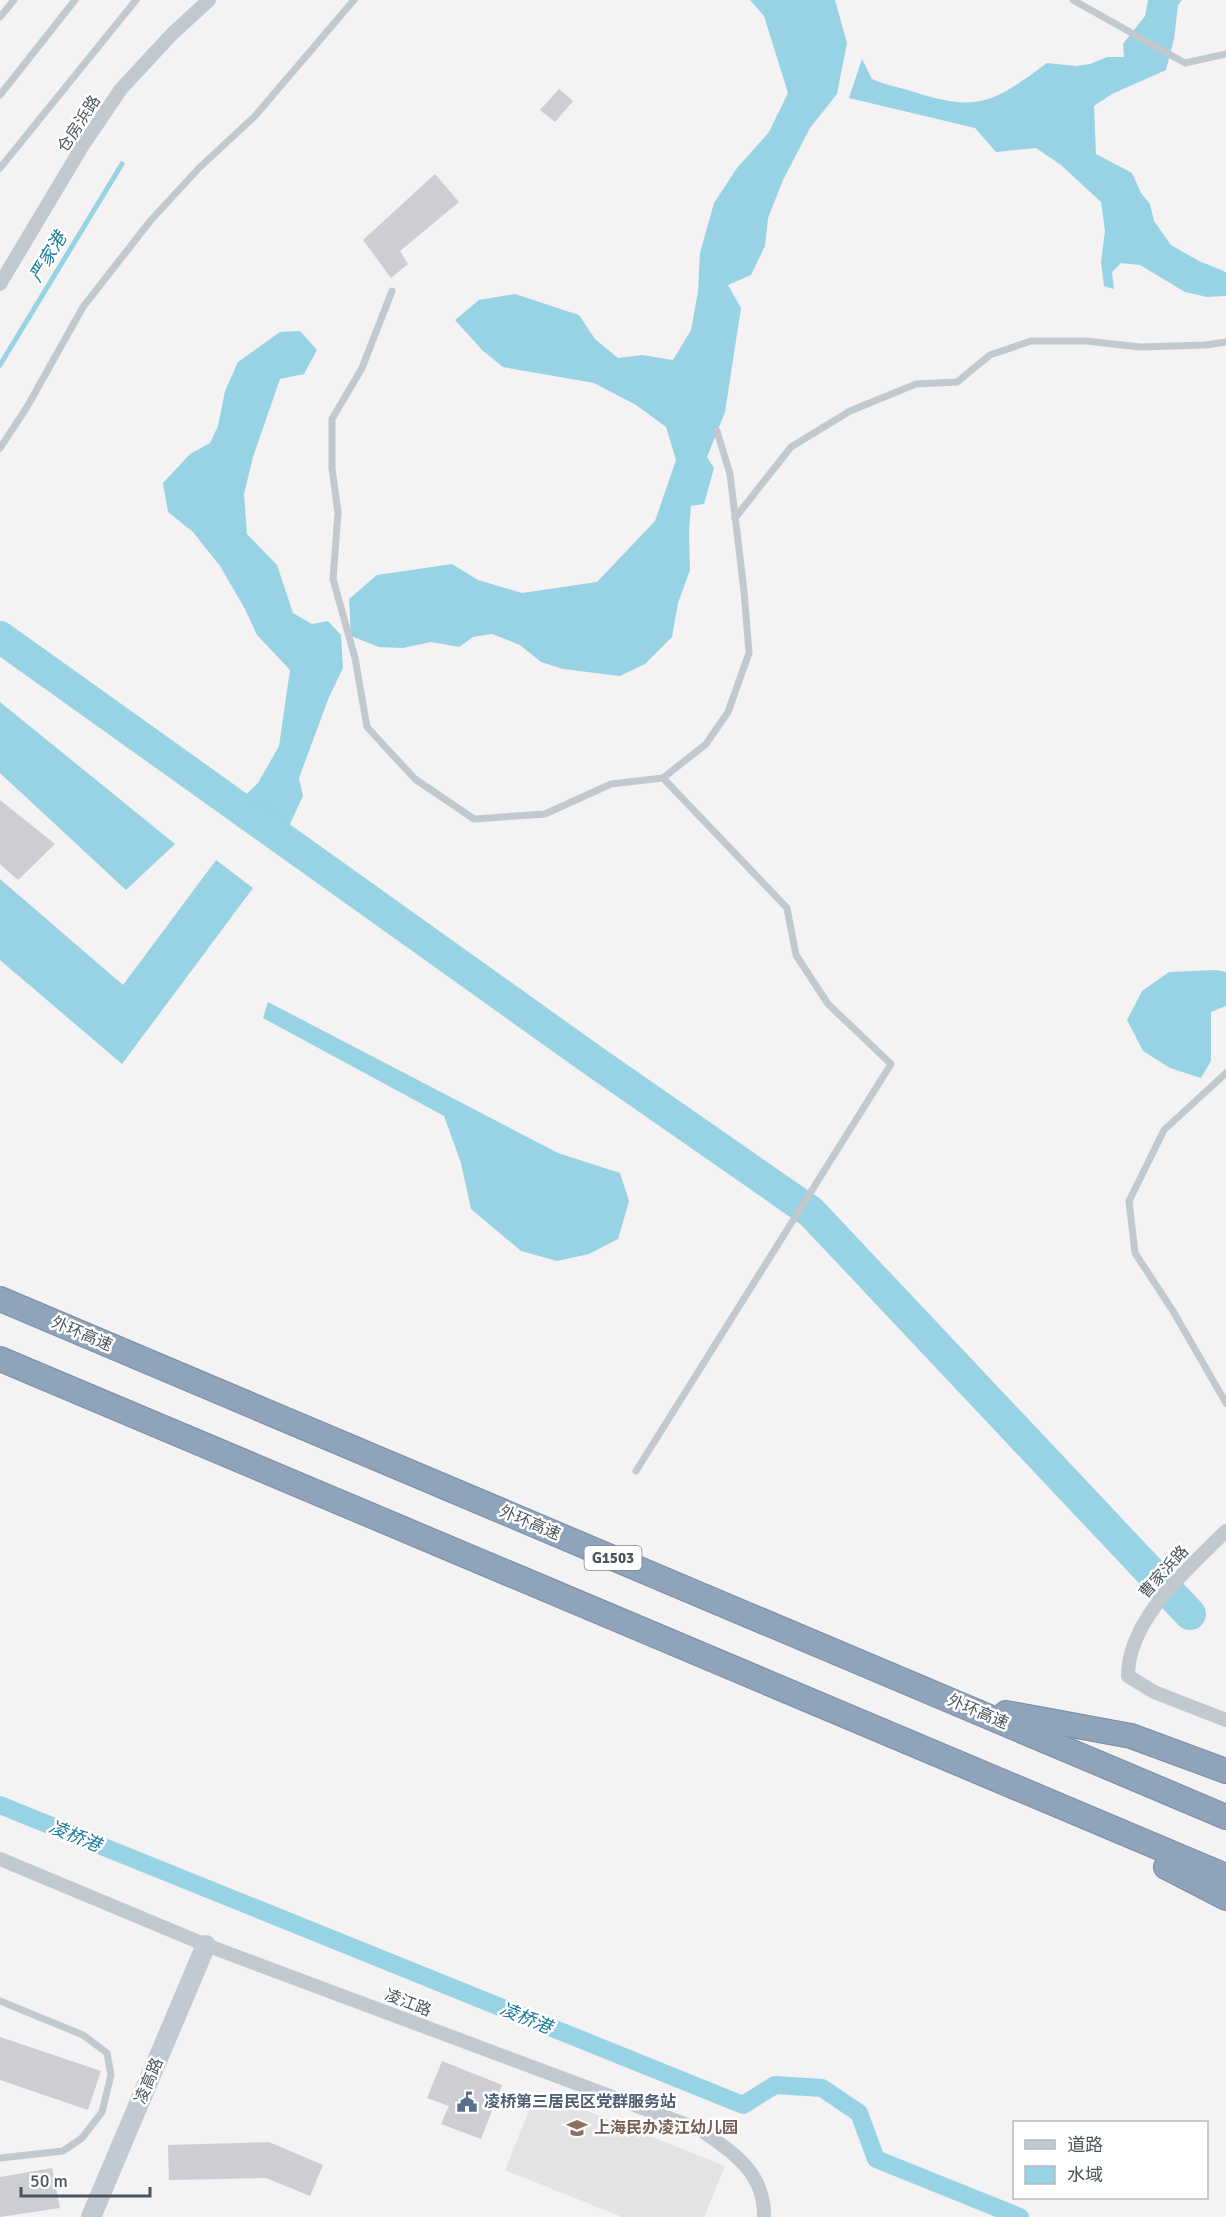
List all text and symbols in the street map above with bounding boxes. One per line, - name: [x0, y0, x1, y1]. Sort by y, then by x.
- street label: 仓房浜路: [53, 92, 105, 156]
- water label: 严家港: [25, 226, 73, 286]
- street label: 外环高速: [49, 1312, 115, 1356]
- street label: 外环高速: [497, 1501, 563, 1545]
- street label: 曹家浜路: [1135, 1542, 1193, 1602]
- road number: G1503: [584, 1546, 642, 1570]
- street label: 外环高速: [945, 1690, 1011, 1734]
- water label: 凌桥港: [46, 1816, 107, 1857]
- street label: 凌江路: [382, 1985, 434, 2021]
- water label: 凌桥港: [497, 1998, 558, 2039]
- street label: 凌高路: [130, 2055, 168, 2107]
- public building icon: 凌桥第三居民区党群服务站: [455, 2090, 479, 2114]
- place label: 凌桥第三居民区党群服务站: [484, 2092, 676, 2112]
- school or university icon: 上海民办凌江幼儿园: [565, 2116, 589, 2140]
- place label: 上海民办凌江幼儿园: [594, 2118, 738, 2138]
- legend: [1013, 2121, 1208, 2199]
- text: 道路: [1067, 2134, 1103, 2156]
- scale bar: [21, 2160, 150, 2198]
- text: 水域: [1067, 2164, 1103, 2186]
- text: 50 m: [30, 2170, 68, 2192]

